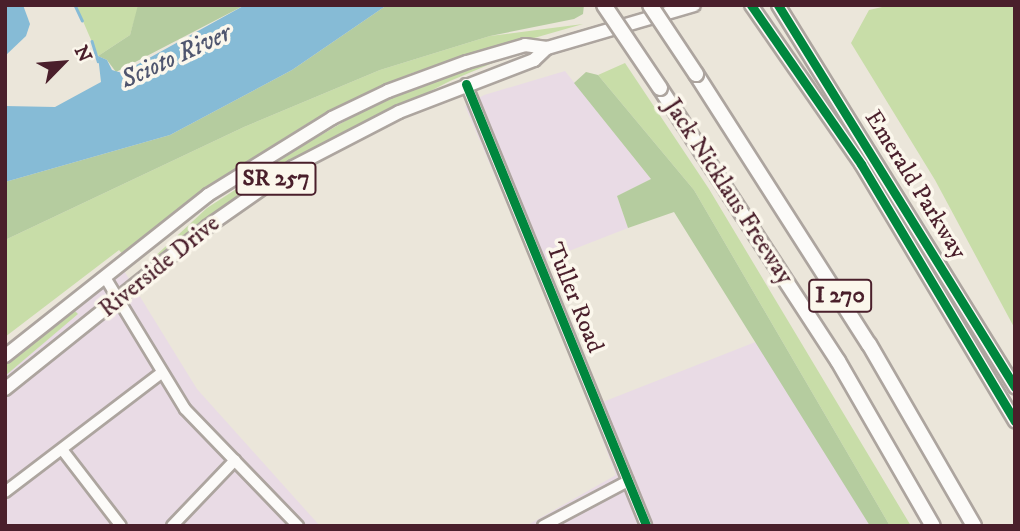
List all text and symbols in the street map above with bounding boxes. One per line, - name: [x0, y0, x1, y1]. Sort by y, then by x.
- water label: Scioto River: [116, 18, 236, 96]
- north arrow: [28, 28, 98, 98]
- text: N: [69, 42, 96, 66]
- street label: Jack Nicklaus Freeway: [657, 94, 799, 290]
- street label: Emerald Parkway: [858, 105, 972, 265]
- road number: SR 257: [234, 160, 318, 198]
- street label: Riverside Drive: [94, 210, 226, 324]
- street label: Tuller Road: [539, 239, 609, 357]
- road number: I 270: [807, 276, 873, 316]

